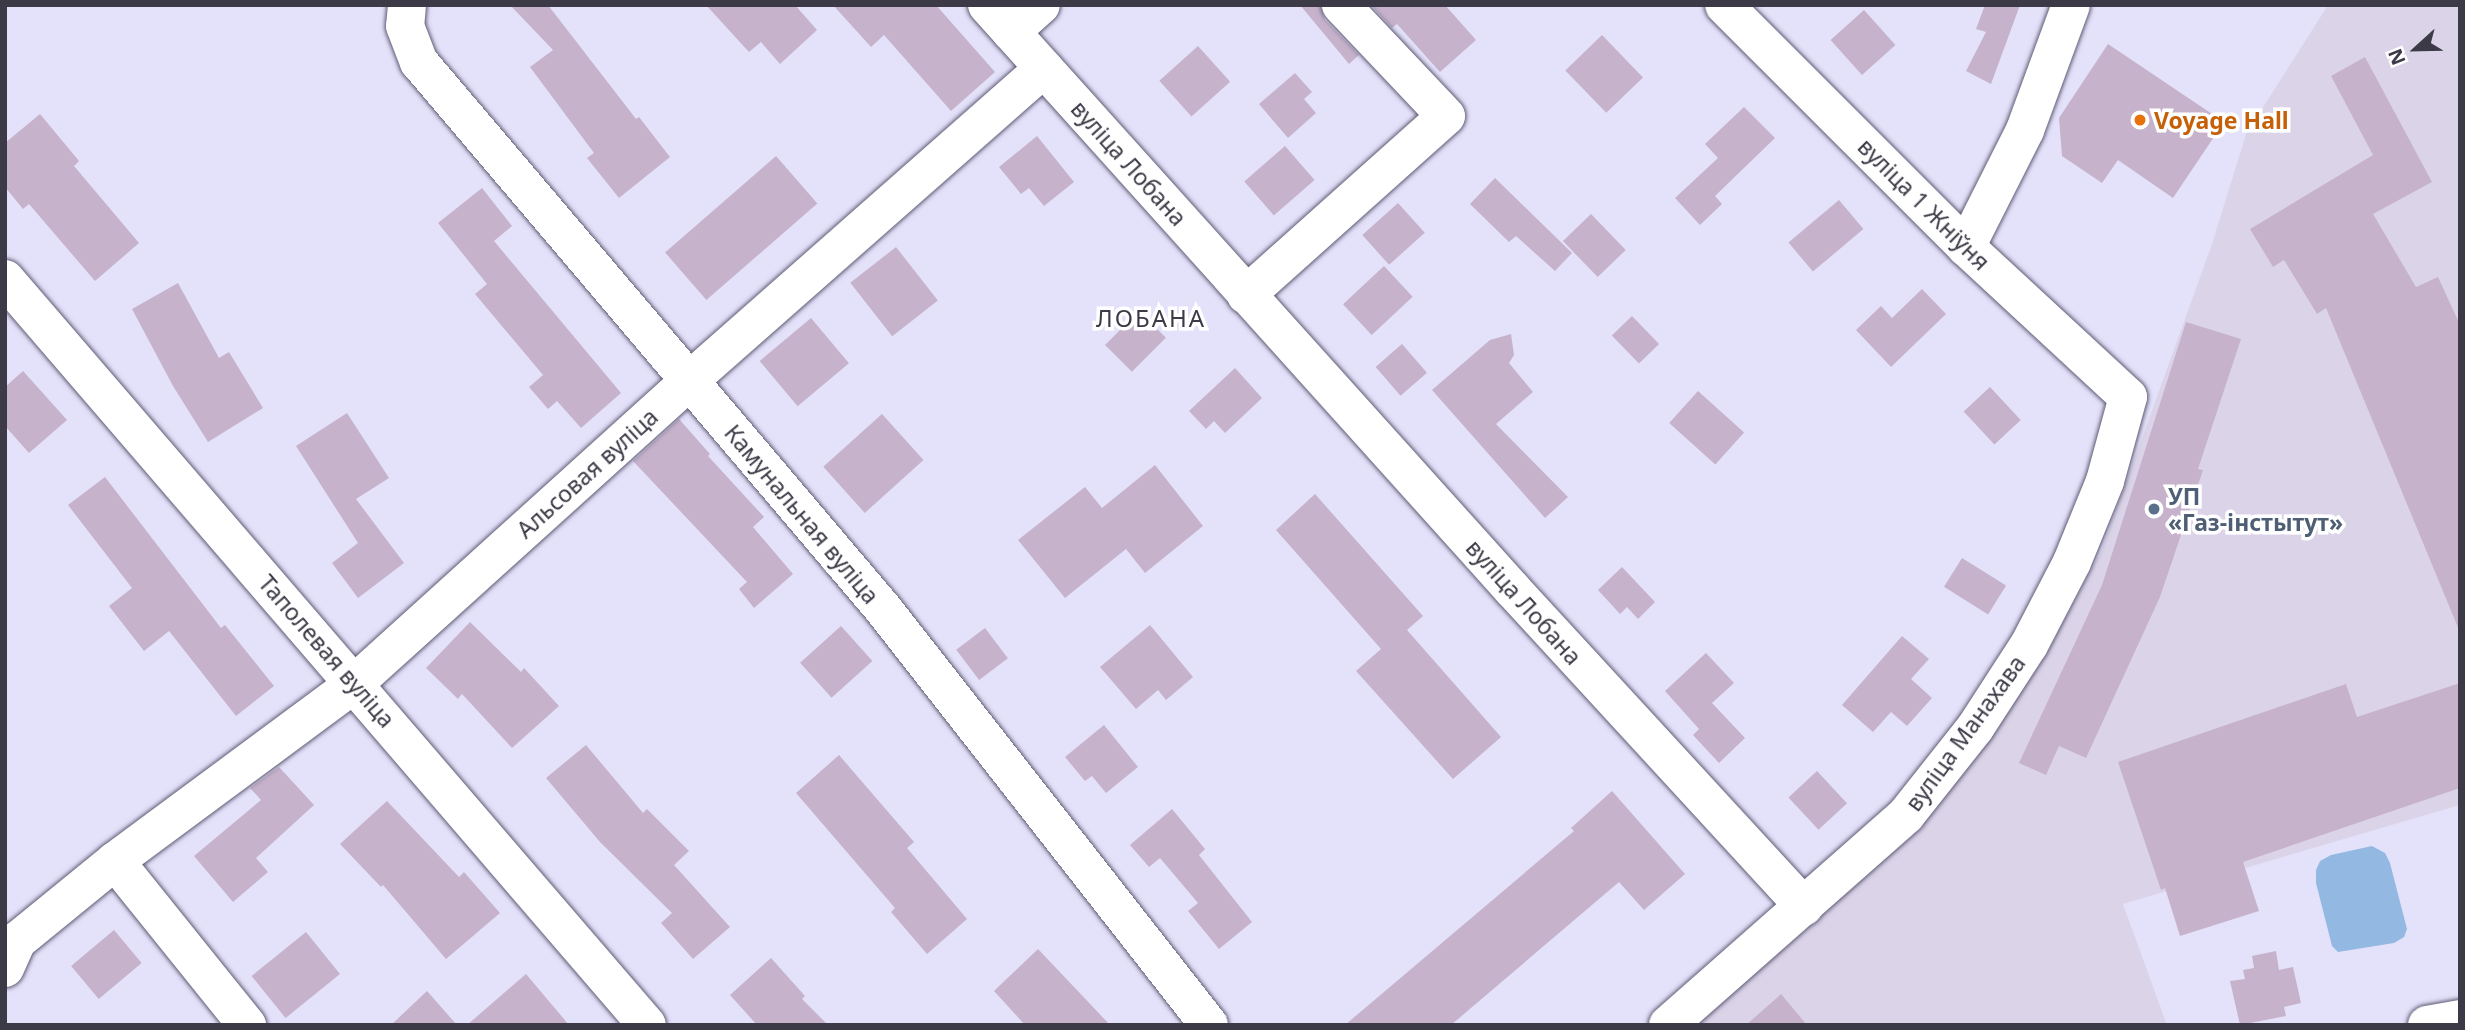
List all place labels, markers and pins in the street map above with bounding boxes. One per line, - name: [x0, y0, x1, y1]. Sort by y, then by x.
- place label: Voyage Hall: [2154, 106, 2289, 134]
- marker: Voyage Hall: [2132, 112, 2148, 128]
- place label: УП «Газ-інстытут»: [2168, 482, 2343, 536]
- marker: УП «Газ-інстытут»: [2146, 501, 2162, 517]

